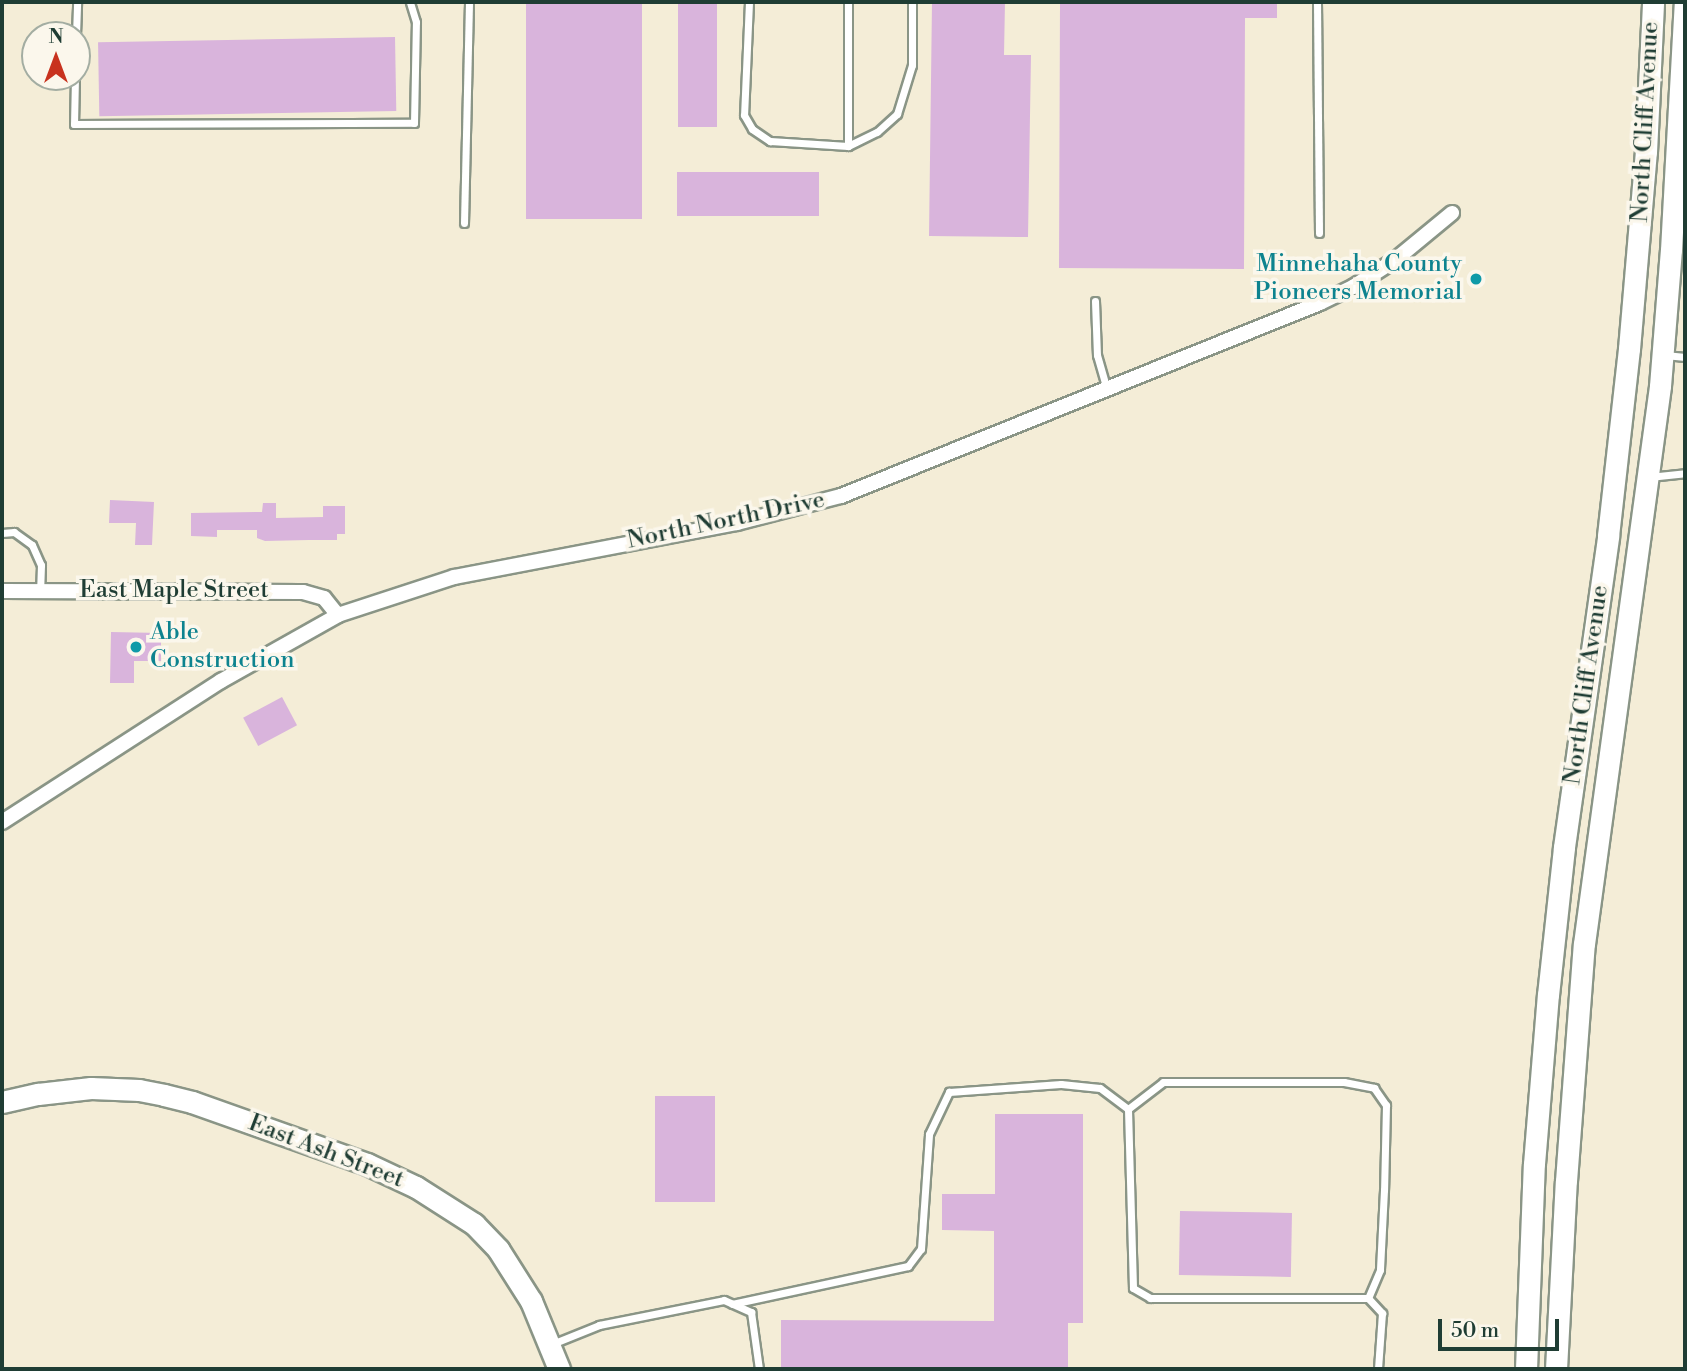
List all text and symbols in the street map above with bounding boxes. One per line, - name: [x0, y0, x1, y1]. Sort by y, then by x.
- north arrow: [21, 21, 91, 91]
- street label: North Cliff Avenue: [1626, 21, 1666, 223]
- text: N: [48, 25, 64, 49]
- place label: Minnehaha County Pioneers Memorial: [1254, 251, 1462, 307]
- marker: Minnehaha County Pioneers Memorial: [1468, 271, 1484, 287]
- street label: North North Drive: [625, 486, 827, 556]
- street label: East Maple Street: [79, 577, 269, 605]
- street label: North Cliff Avenue: [1559, 583, 1615, 787]
- place label: Able Construction: [150, 619, 295, 675]
- marker: Able Construction: [128, 639, 144, 655]
- street label: East Ash Street: [244, 1109, 408, 1195]
- scale bar: [1442, 1304, 1563, 1348]
- text: 50 m: [1451, 1318, 1499, 1344]

